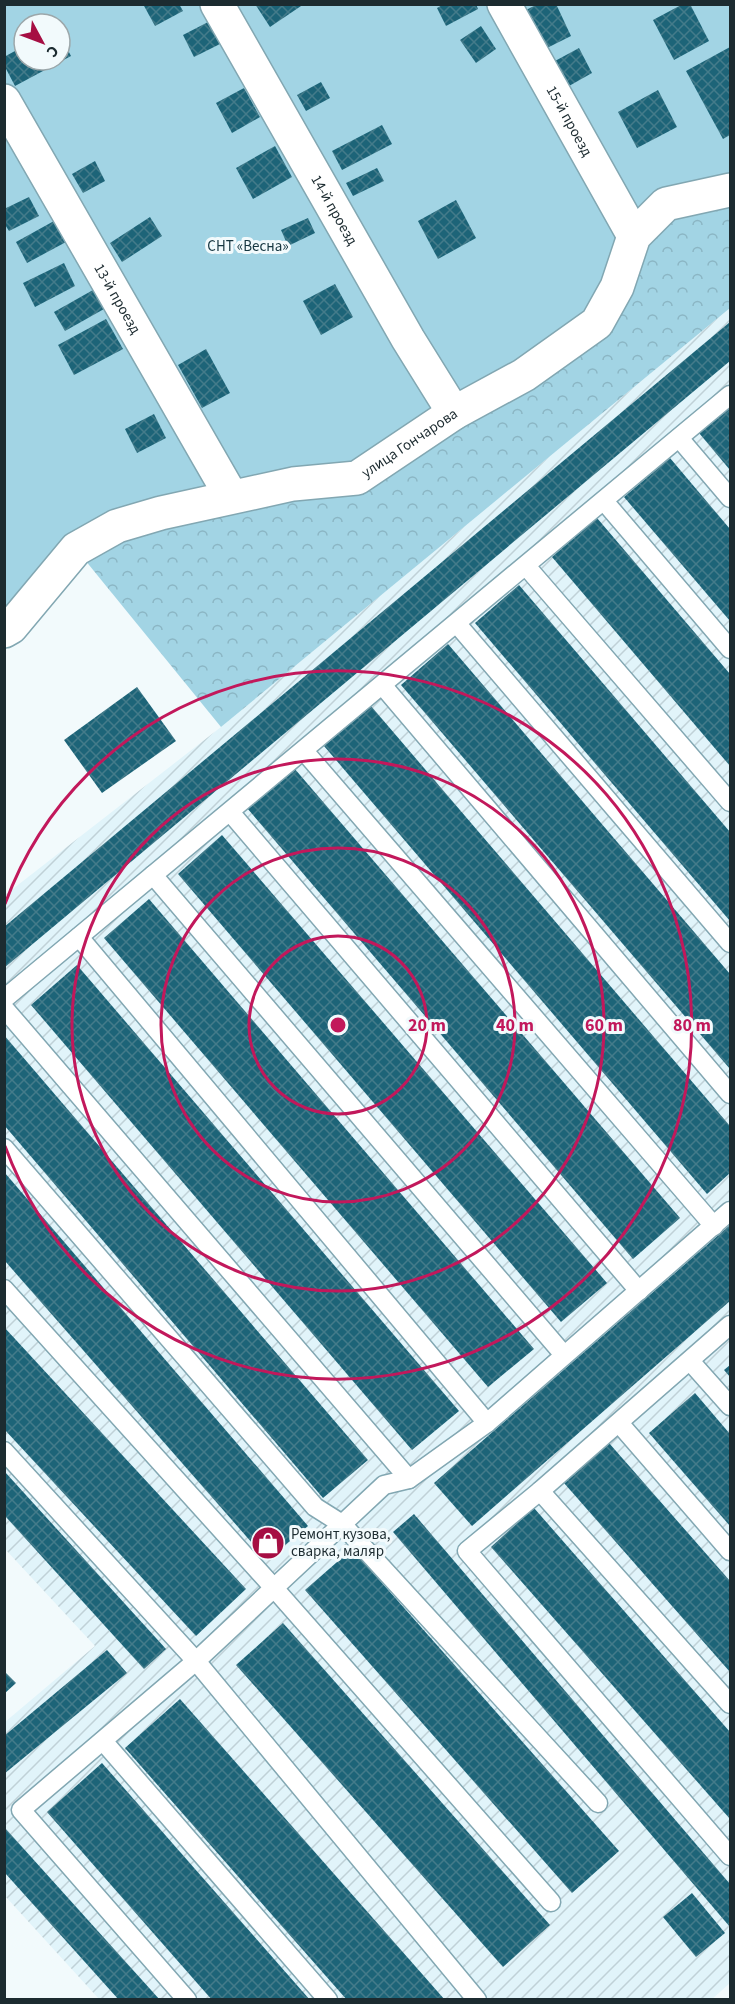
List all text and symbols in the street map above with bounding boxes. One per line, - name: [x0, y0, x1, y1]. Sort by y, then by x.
- north arrow: [12, 12, 72, 72]
- text: С: [41, 40, 64, 62]
- street label: 15-й проезд: [541, 82, 597, 160]
- street label: 14-й проезд: [305, 171, 362, 249]
- park label: СНТ «Весна»: [207, 236, 289, 257]
- street label: 13-й проезд: [89, 260, 146, 338]
- street label: улица Гончарова: [357, 403, 462, 483]
- text: 20 m: [408, 1013, 446, 1038]
- text: 40 m: [496, 1013, 534, 1038]
- text: 60 m: [585, 1013, 623, 1038]
- text: 80 m: [673, 1013, 711, 1038]
- centre of rings: [328, 1015, 348, 1035]
- place label: Ремонт кузова, сварка, маляр: [291, 1524, 390, 1562]
- shop icon: Ремонт кузова, сварка, маляр: [250, 1525, 286, 1561]

